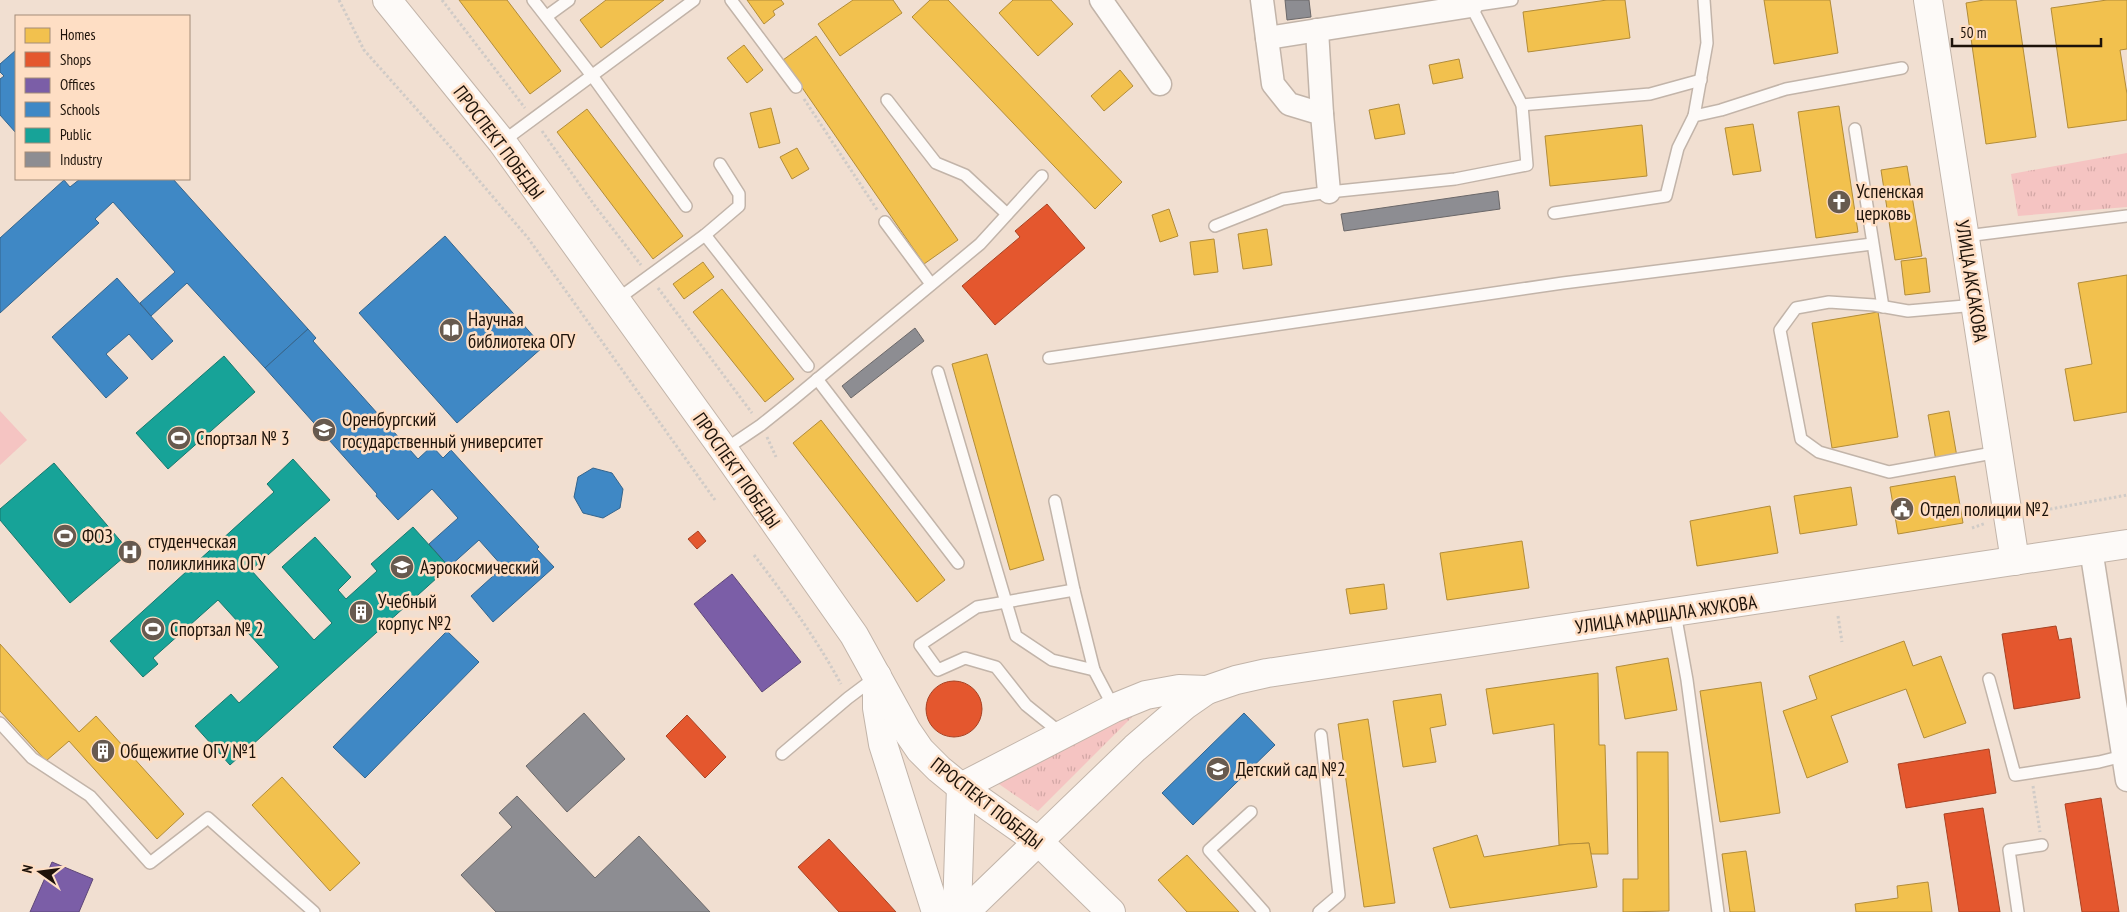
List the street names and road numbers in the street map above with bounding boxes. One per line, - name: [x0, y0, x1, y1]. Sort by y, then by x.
- street label: ПРОСПЕКТ ПОБЕДЫ: [449, 81, 549, 203]
- street label: УЛИЦА АКСАКОВА: [1951, 218, 1993, 344]
- street label: ПРОСПЕКТ ПОБЕДЫ: [688, 408, 786, 532]
- street label: УЛИЦА МАРШАЛА ЖУКОВА: [1574, 589, 1758, 639]
- street label: ПРОСПЕКТ ПОБЕДЫ: [926, 752, 1048, 854]

